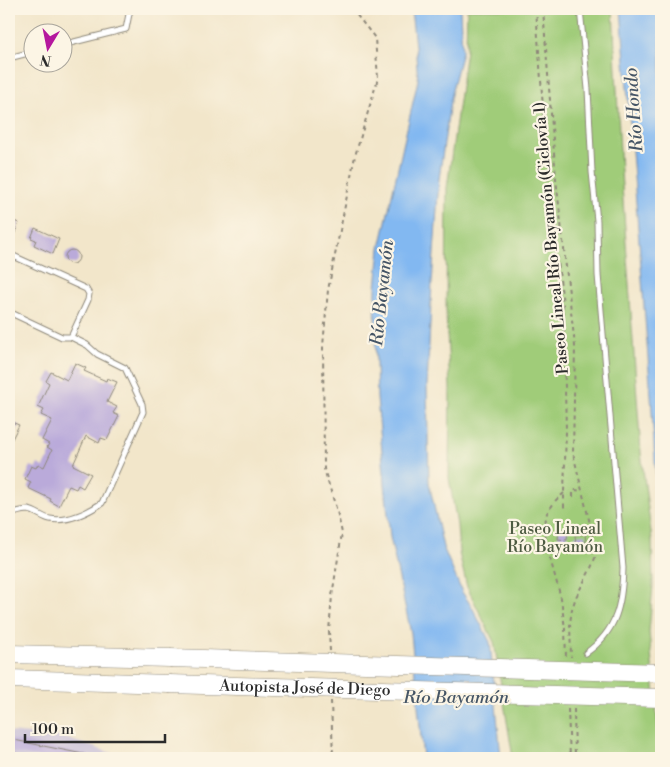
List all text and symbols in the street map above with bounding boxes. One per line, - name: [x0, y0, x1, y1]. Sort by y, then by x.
- north arrow: [22, 22, 72, 72]
- text: N: [39, 50, 53, 70]
- water label: Río Hondo: [620, 67, 648, 154]
- street label: Paseo Lineal Río Bayamón (Ciclovía 1): [529, 101, 573, 375]
- water label: Río Bayamón: [365, 238, 399, 348]
- park label: Paseo Lineal Río Bayamón: [507, 519, 604, 557]
- street label: Autopista José de Diego: [218, 675, 391, 700]
- water label: Río Bayamón: [402, 686, 510, 709]
- scale bar: [25, 712, 165, 744]
- text: 100 m: [32, 720, 74, 739]

